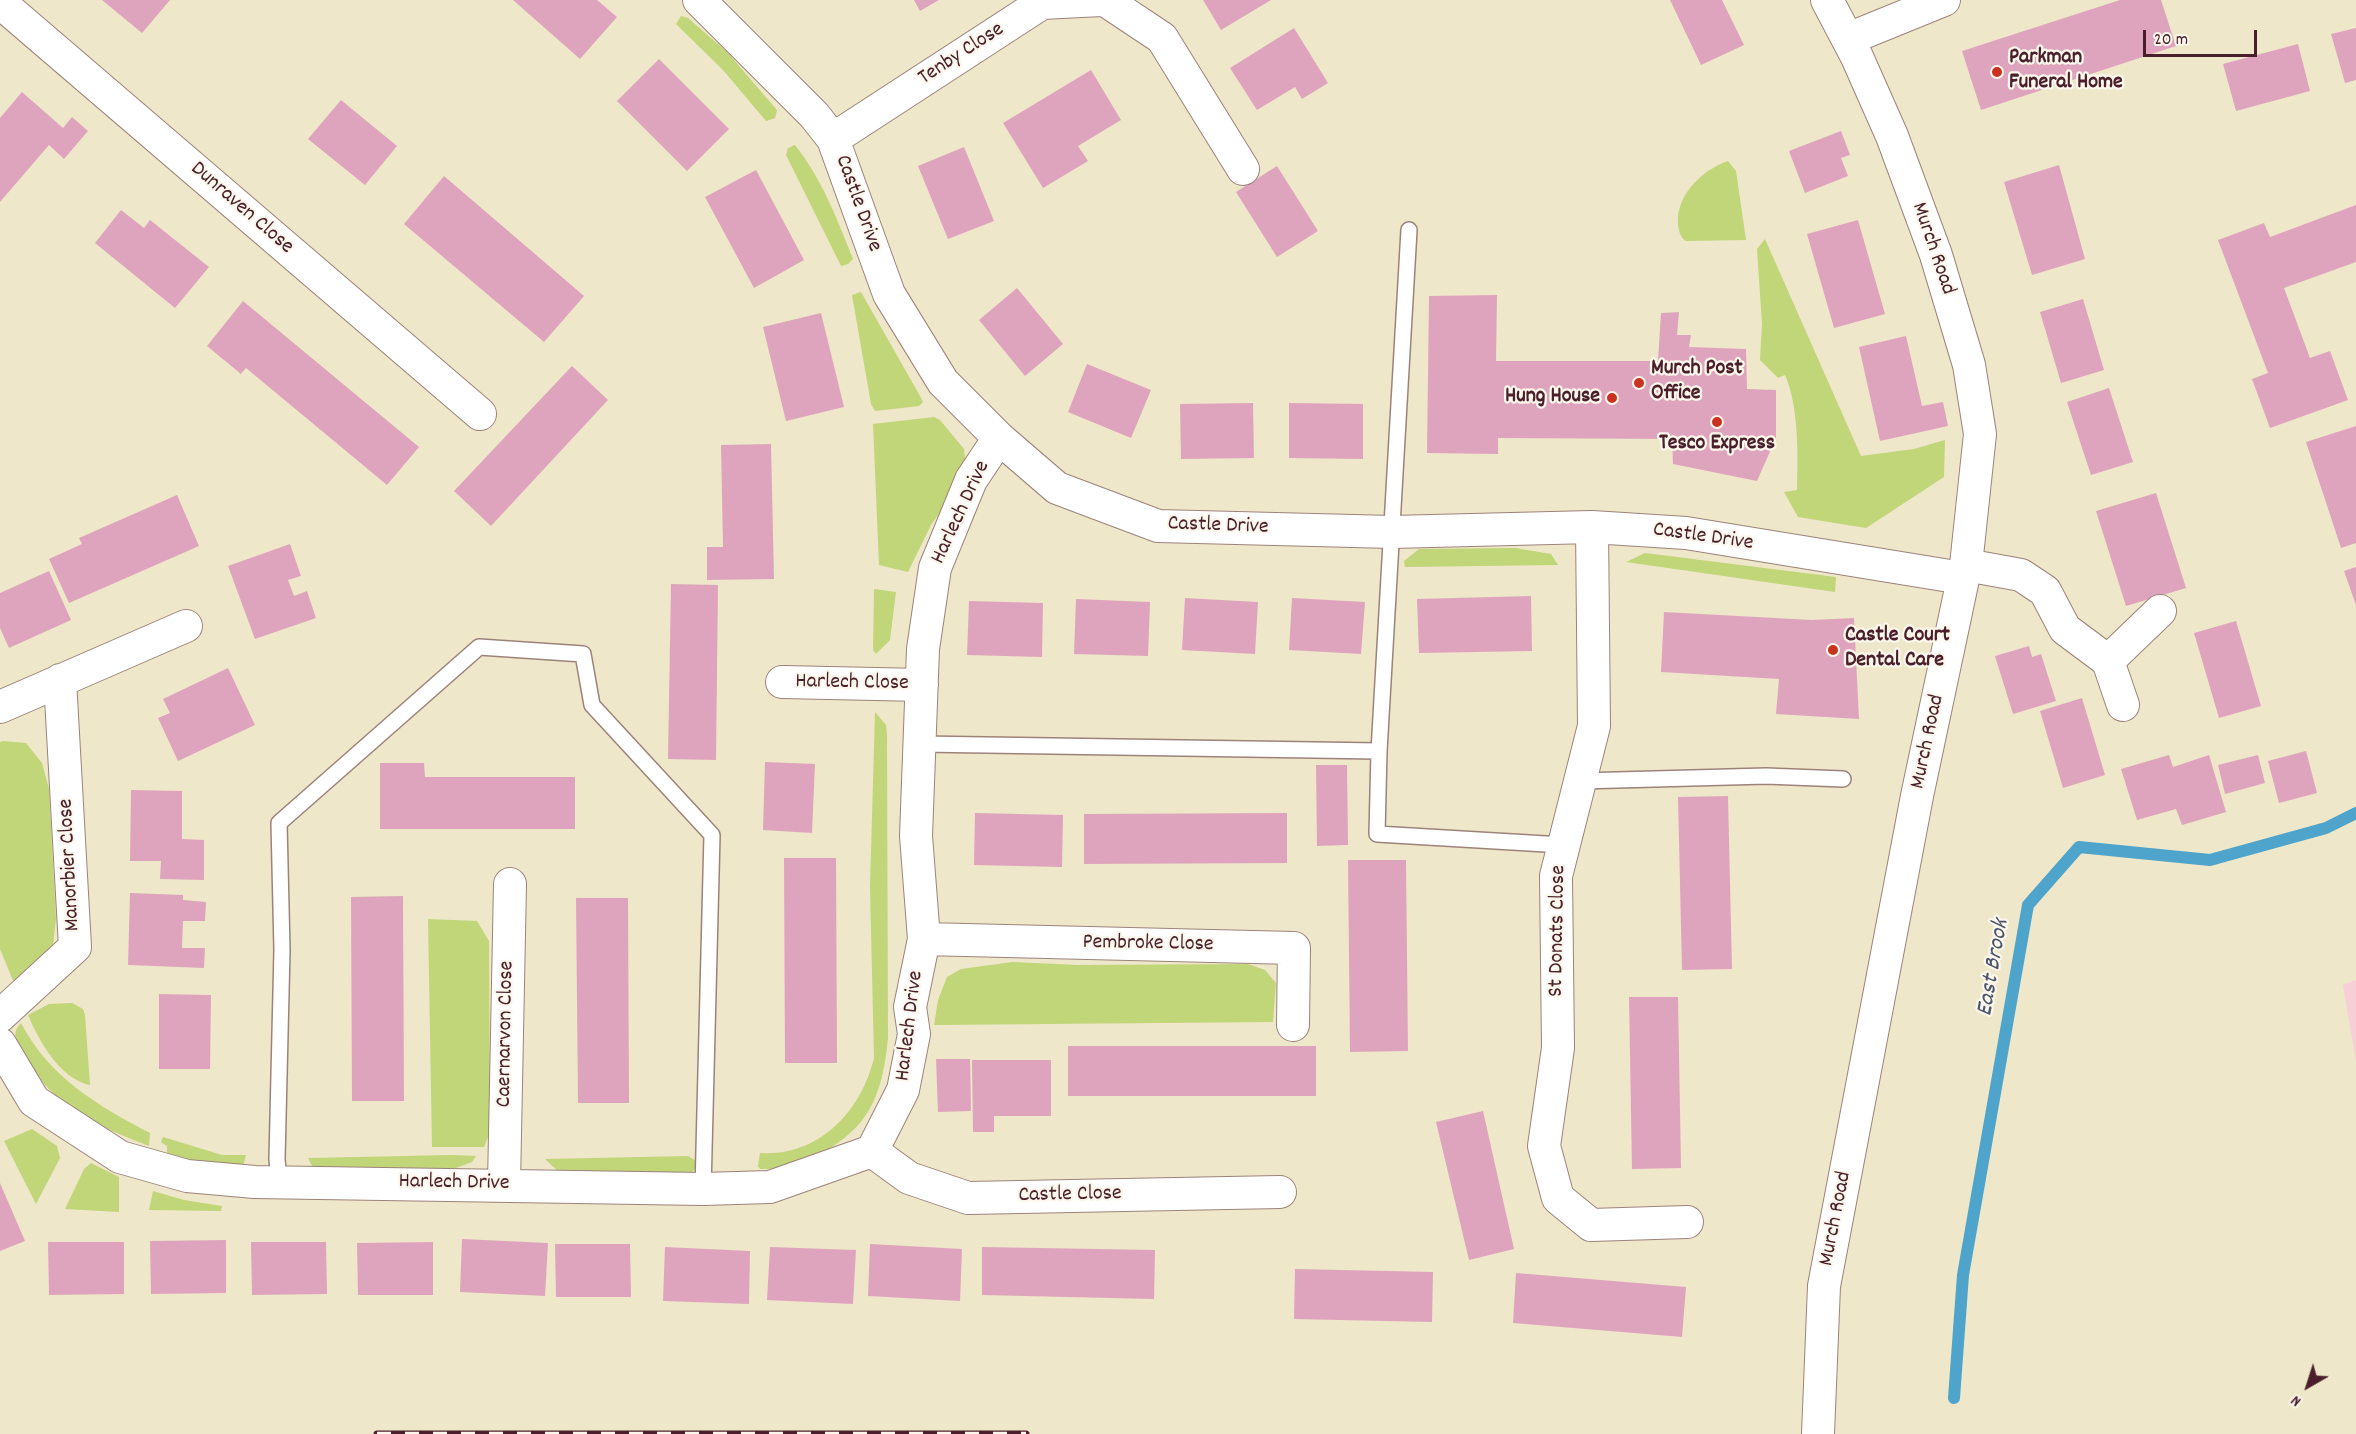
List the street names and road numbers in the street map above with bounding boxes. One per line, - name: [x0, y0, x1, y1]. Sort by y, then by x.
- street label: Tenby Close: [914, 18, 1010, 92]
- street label: Castle Drive: [827, 152, 887, 256]
- street label: Dunraven Close: [184, 157, 298, 261]
- street label: Murch Road: [1904, 199, 1960, 299]
- street label: Harlech Drive: [927, 457, 997, 569]
- street label: Castle Drive: [1167, 512, 1269, 542]
- street label: Castle Drive: [1651, 518, 1755, 558]
- street label: Harlech Close: [795, 670, 909, 698]
- street label: Murch Road: [1906, 692, 1952, 792]
- street label: Manorbier Close: [54, 798, 88, 932]
- street label: St Donats Close: [1545, 865, 1573, 997]
- street label: Pembroke Close: [1082, 931, 1214, 959]
- street label: Caernarvon Close: [493, 960, 521, 1108]
- street label: Harlech Drive: [891, 969, 931, 1083]
- street label: Harlech Drive: [398, 1170, 510, 1198]
- street label: Murch Road: [1815, 1170, 1859, 1268]
- street label: Castle Close: [1018, 1182, 1122, 1210]

